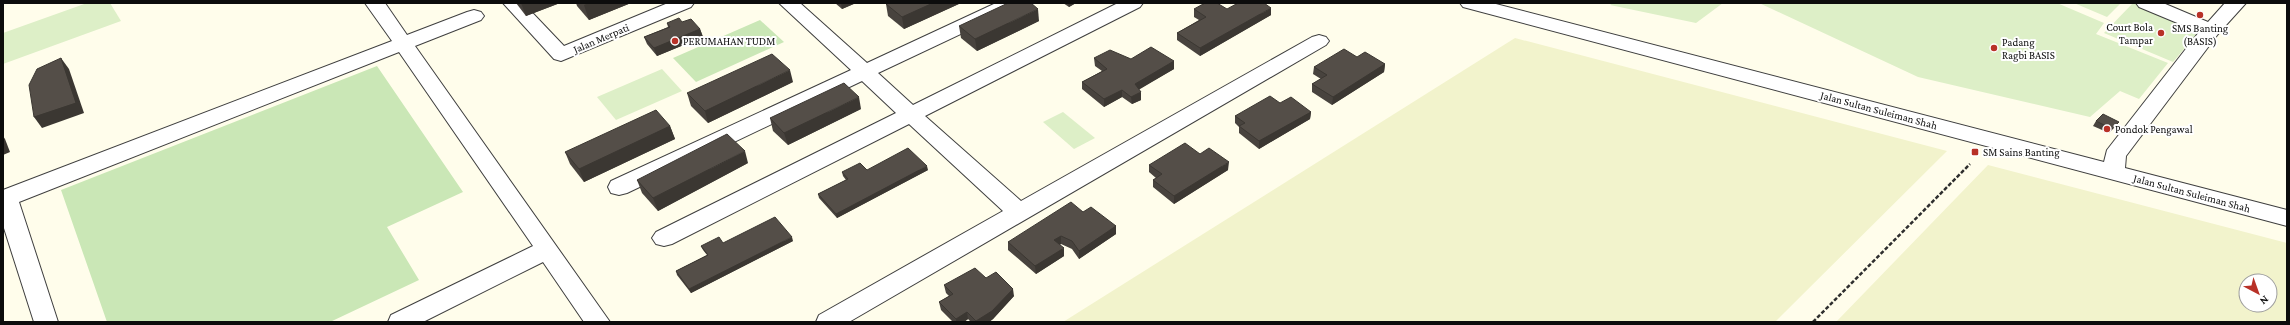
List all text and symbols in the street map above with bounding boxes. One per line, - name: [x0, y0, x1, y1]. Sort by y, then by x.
- marker: SMS Banting (BASIS): [2195, 10, 2205, 20]
- street label: Jalan Merpati: [570, 21, 631, 56]
- place label: Court Bola Tampar: [2106, 21, 2153, 47]
- place label: SMS Banting (BASIS): [2172, 22, 2229, 48]
- marker: Court Bola Tampar: [2156, 28, 2166, 38]
- place label: PERUMAHAN TUDM: [683, 35, 775, 47]
- marker: PERUMAHAN TUDM: [670, 36, 680, 46]
- place label: Padang Ragbi BASIS: [2002, 36, 2055, 62]
- marker: Padang Ragbi BASIS: [1989, 43, 1999, 53]
- street label: Jalan Sultan Suleiman Shah: [1818, 88, 1939, 132]
- place label: Pondok Pengawal: [2115, 123, 2193, 136]
- marker: Pondok Pengawal: [2102, 124, 2112, 134]
- place label: SM Sains Banting: [1983, 146, 2060, 159]
- marker: SM Sains Banting: [1970, 147, 1980, 157]
- street label: Jalan Sultan Suleiman Shah: [2131, 171, 2252, 215]
- north arrow: [2238, 273, 2278, 313]
- text: N: [2257, 294, 2271, 308]

